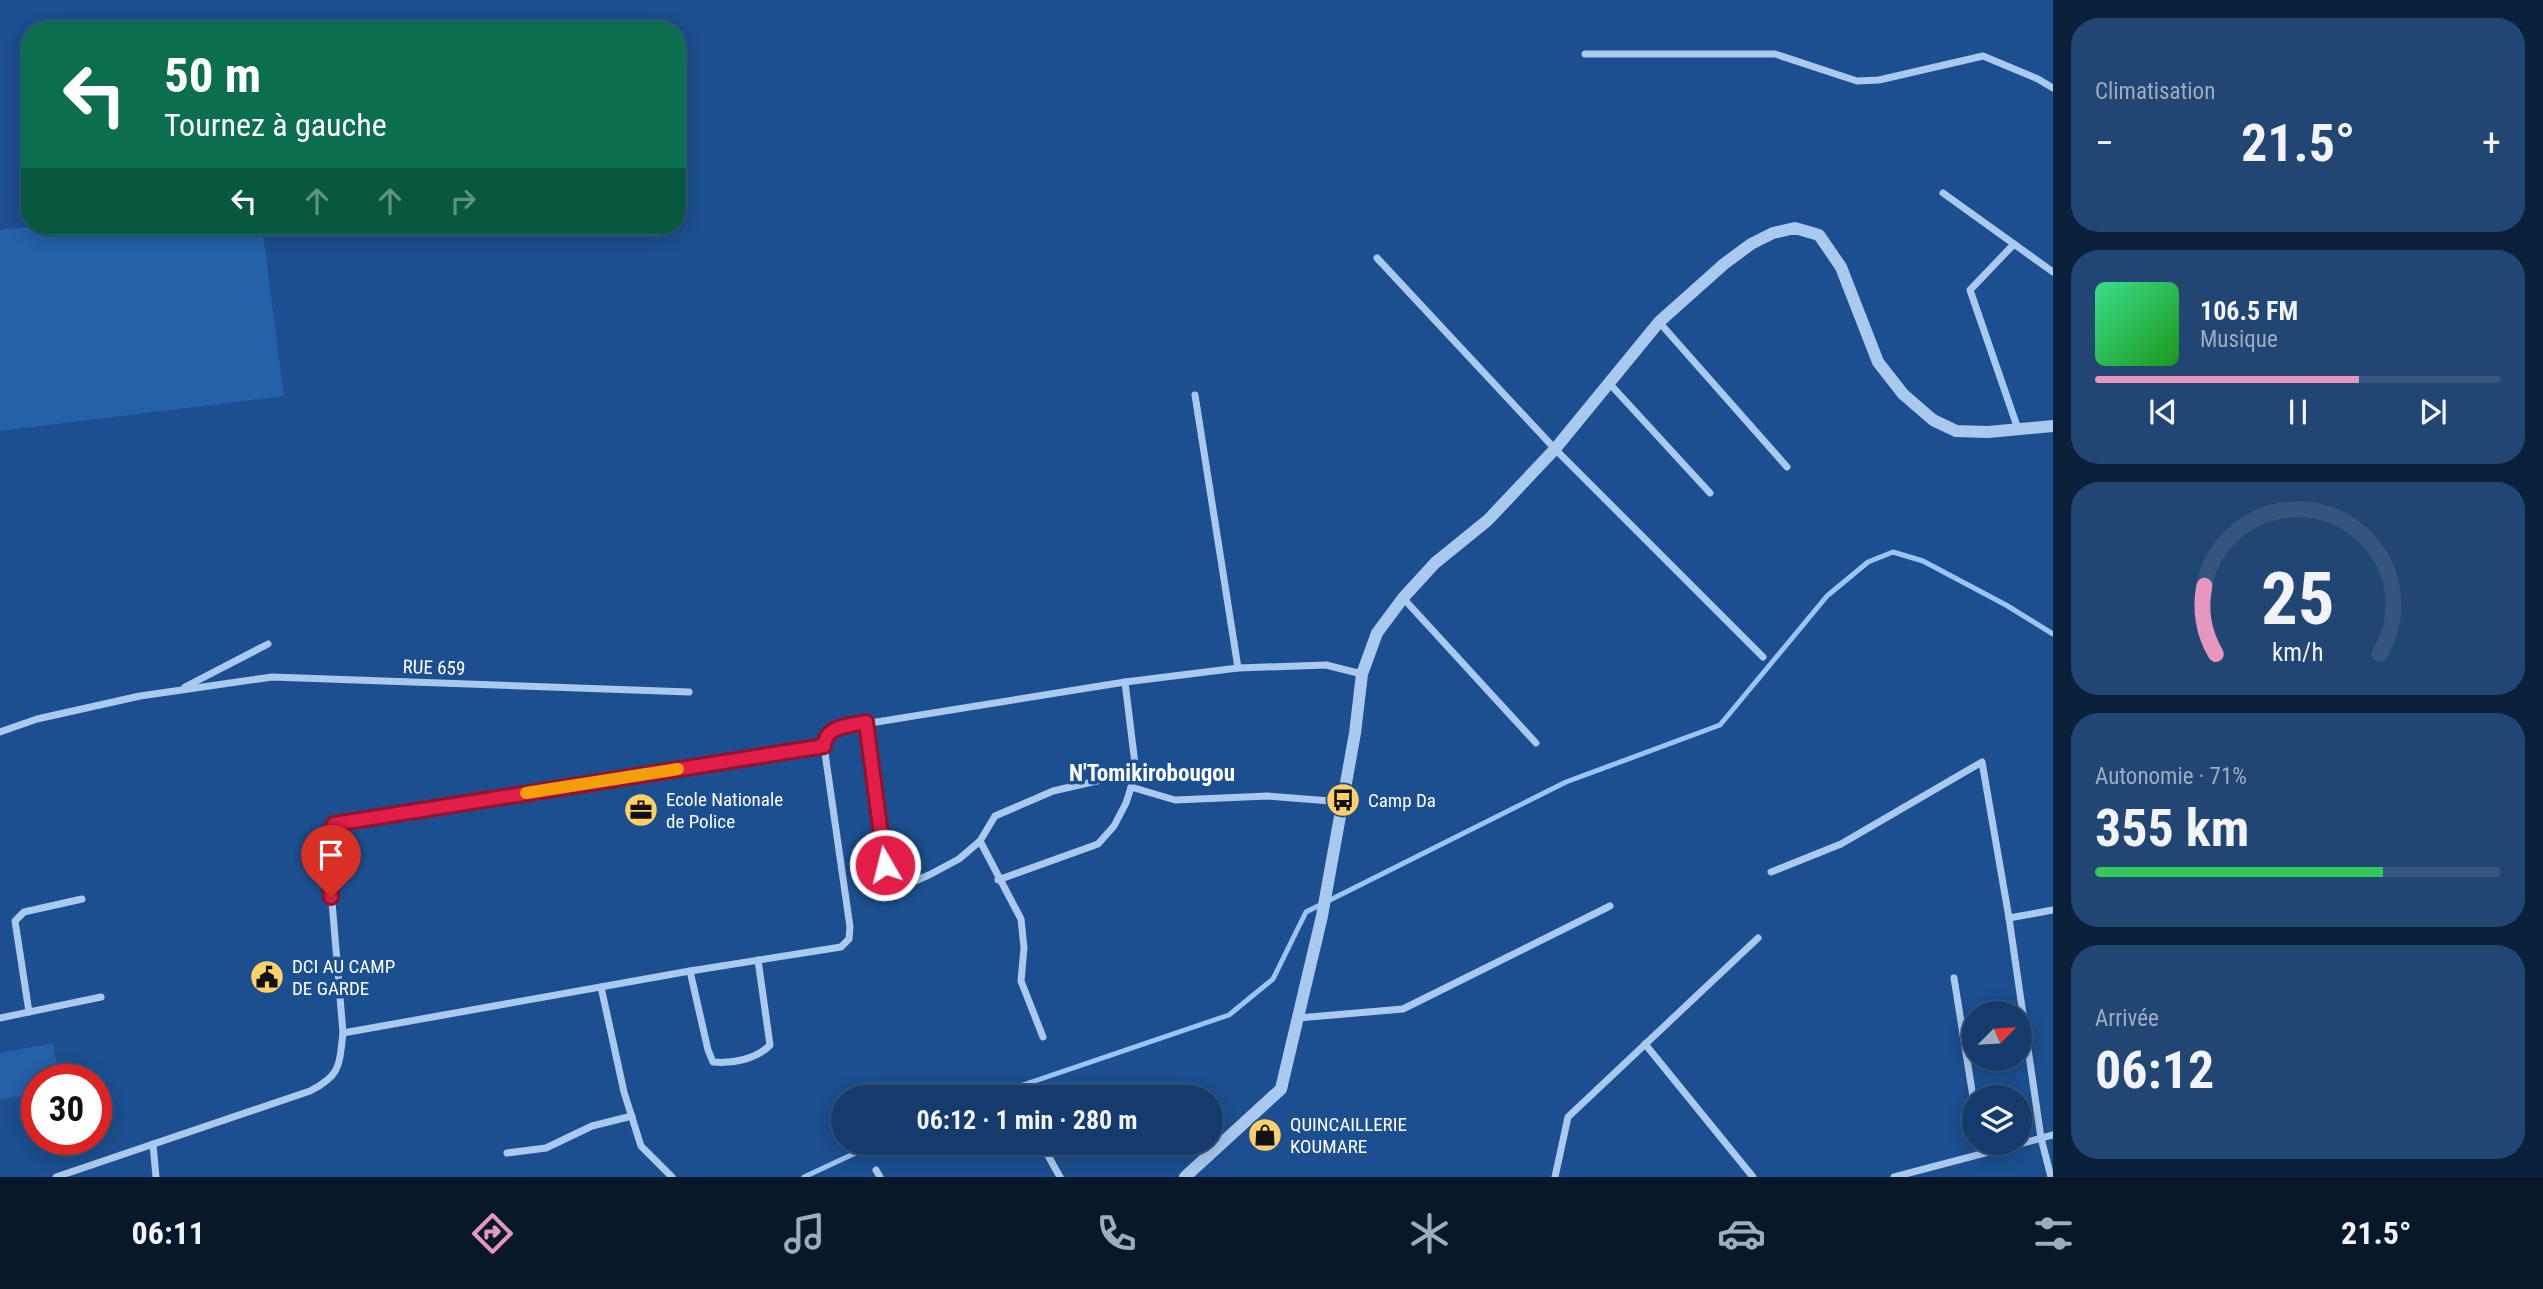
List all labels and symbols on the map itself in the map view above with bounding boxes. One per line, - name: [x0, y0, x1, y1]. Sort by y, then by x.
- street label: RUE 659: [402, 655, 466, 680]
- district label: N'Tomikirobougou: [1069, 760, 1235, 787]
- bus stop icon: Camp Da: [1324, 781, 1362, 819]
- place label: Ecole Nationale de Police: [666, 788, 783, 833]
- place label: Camp Da: [1368, 789, 1436, 812]
- office icon: Ecole Nationale de Police: [622, 791, 660, 829]
- pin: [301, 825, 361, 897]
- position arrow: [848, 828, 922, 902]
- place label: DCI AU CAMP DE GARDE: [292, 955, 395, 1000]
- public building icon: DCI AU CAMP DE GARDE: [248, 958, 286, 996]
- north arrow: [1962, 1001, 2032, 1071]
- speed limit sign: 30: [21, 1064, 112, 1155]
- place label: QUINCAILLERIE KOUMARE: [1290, 1113, 1407, 1158]
- shop icon: QUINCAILLERIE KOUMARE: [1246, 1116, 1284, 1154]

